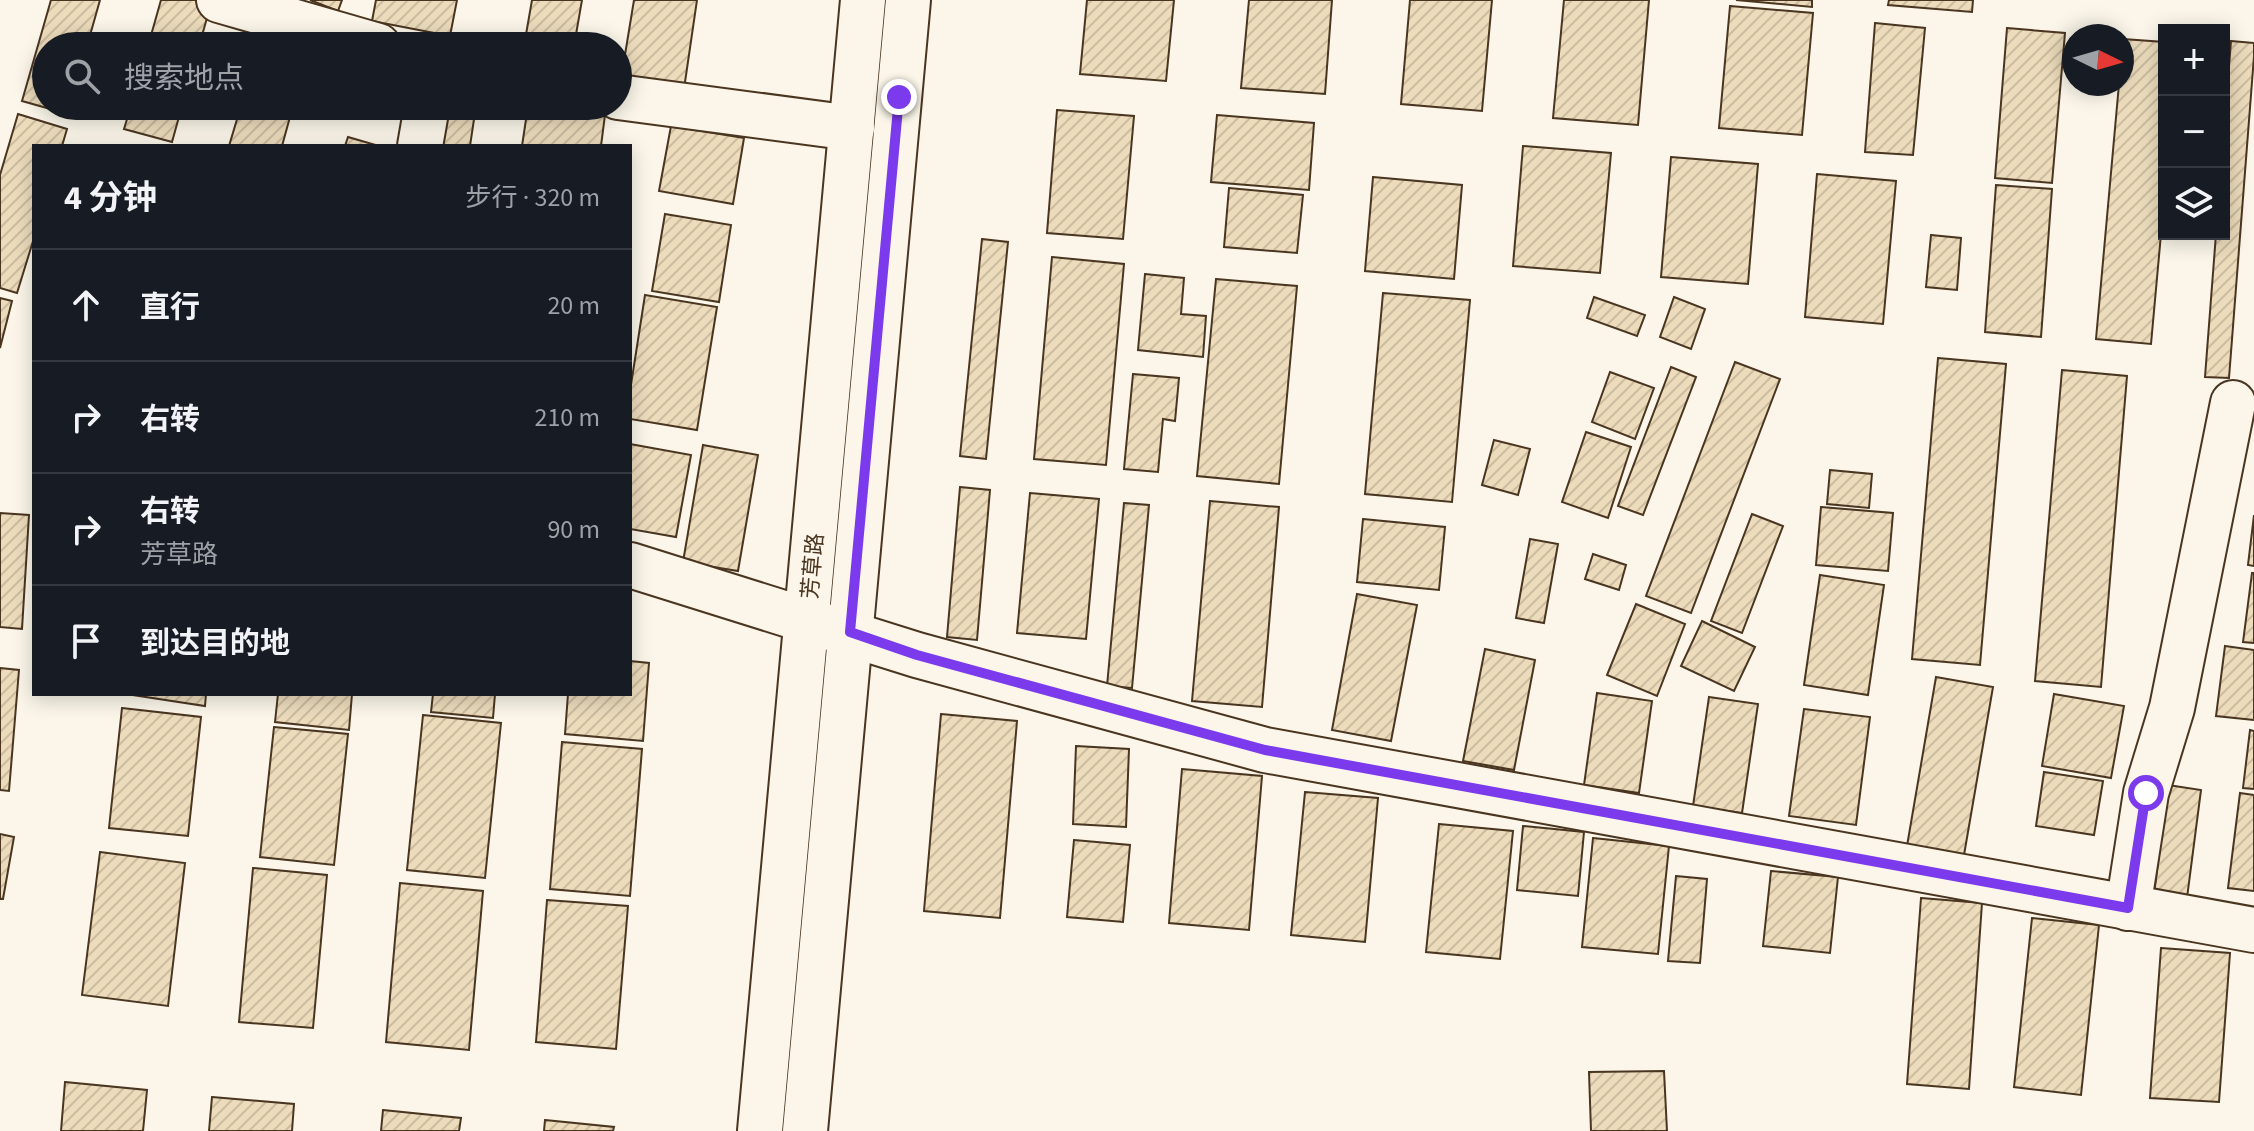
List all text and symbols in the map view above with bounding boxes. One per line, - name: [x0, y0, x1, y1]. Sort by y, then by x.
- north arrow: [2062, 24, 2134, 96]
- map controls: [2158, 24, 2230, 240]
- button: +: [2158, 24, 2230, 96]
- search box: [32, 32, 632, 120]
- icon: search: [60, 54, 104, 98]
- text: 搜索地点: [124, 57, 244, 100]
- route end: [881, 79, 917, 115]
- button: −: [2158, 96, 2230, 168]
- button: layers: [2158, 168, 2230, 240]
- text: 4 分钟: [64, 174, 157, 223]
- text: 步行 · 320 m: [466, 179, 600, 216]
- icon: ahead: [64, 283, 108, 327]
- text: 直行: [140, 286, 200, 329]
- text: 20 m: [547, 287, 600, 324]
- icon: right: [64, 395, 108, 439]
- text: 右转: [140, 398, 200, 441]
- text: 210 m: [534, 399, 600, 436]
- text: 右转: [140, 490, 200, 533]
- icon: right: [64, 507, 108, 551]
- text: 90 m: [547, 511, 600, 548]
- street label: 芳草路: [794, 532, 832, 600]
- text: 芳草路: [140, 536, 218, 573]
- icon: arrive: [64, 619, 108, 663]
- text: 到达目的地: [140, 622, 290, 665]
- route start: [2128, 775, 2164, 811]

